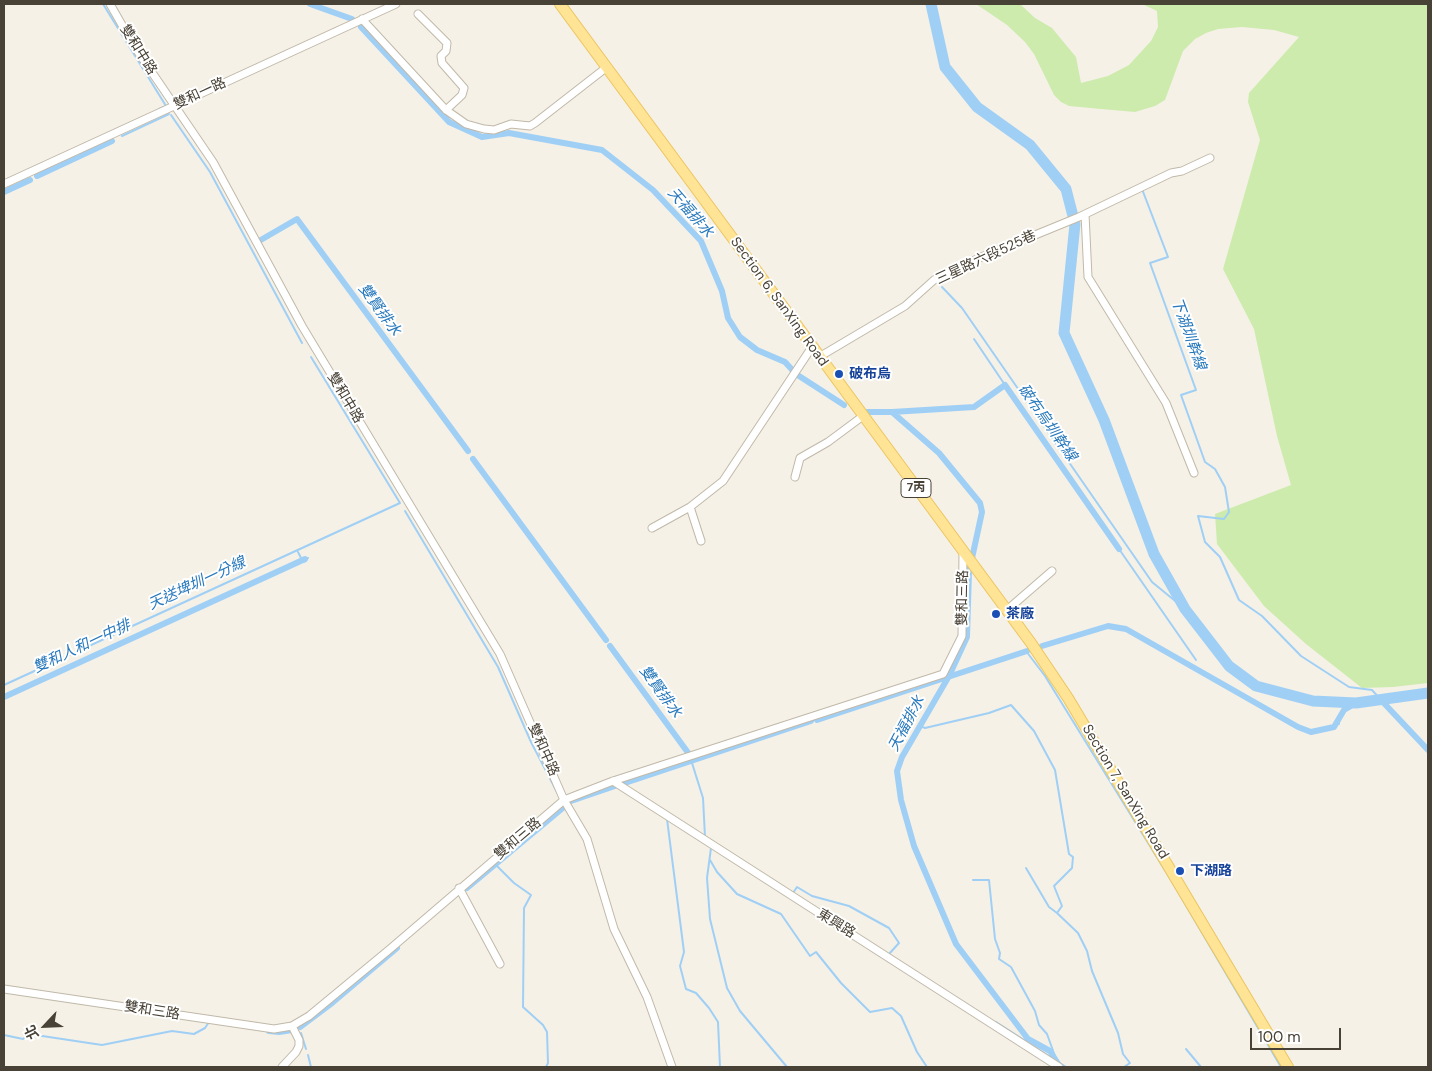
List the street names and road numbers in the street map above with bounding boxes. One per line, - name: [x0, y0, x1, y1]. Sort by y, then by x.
- street label: 雙和中路: [116, 22, 160, 78]
- street label: 雙和一路: [171, 75, 229, 113]
- street label: 三星路六段525巷: [933, 227, 1039, 289]
- street label: Section 6, SanXing Road: [726, 234, 832, 370]
- street label: 雙和中路: [323, 370, 367, 426]
- road number: 7丙: [901, 478, 931, 498]
- street label: 雙和三路: [954, 570, 972, 626]
- street label: 雙和中路: [524, 721, 562, 779]
- street label: Section 7, SanXing Road: [1078, 722, 1172, 862]
- street label: 雙和三路: [491, 815, 545, 863]
- street label: 東興路: [814, 906, 858, 942]
- street label: 雙和三路: [123, 998, 181, 1024]

